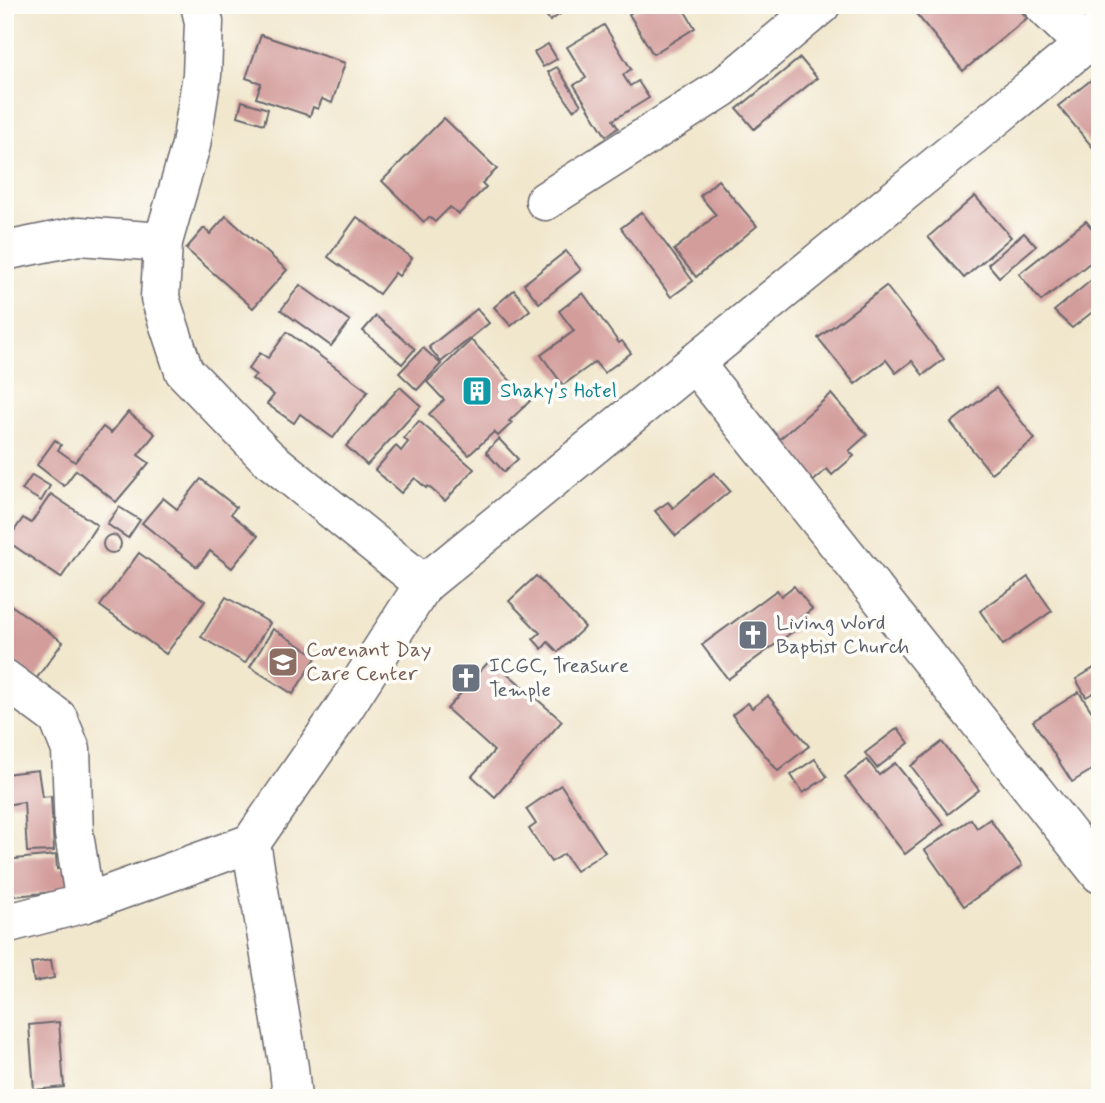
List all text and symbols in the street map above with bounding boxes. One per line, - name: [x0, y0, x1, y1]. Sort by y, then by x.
- building icon: Shaky's Hotel: [460, 374, 494, 408]
- place label: Shaky's Hotel: [500, 377, 617, 405]
- place label: Living Word Baptist Church: [776, 609, 909, 661]
- church icon: Living Word Baptist Church: [736, 618, 770, 652]
- place label: Covenant Day Care Center: [306, 636, 432, 688]
- school or university icon: Covenant Day Care Center: [266, 645, 300, 679]
- place label: ICGC, Treasure Temple: [489, 652, 629, 704]
- church icon: ICGC, Treasure Temple: [449, 661, 483, 695]

